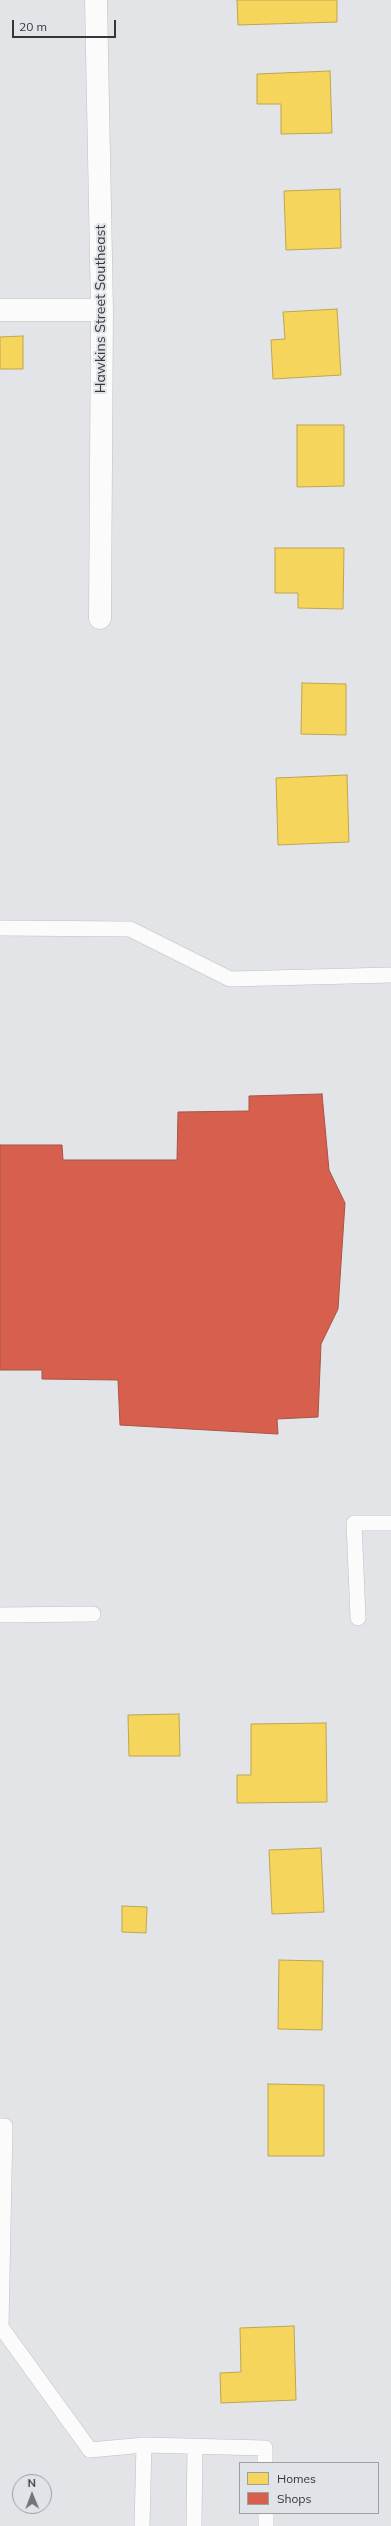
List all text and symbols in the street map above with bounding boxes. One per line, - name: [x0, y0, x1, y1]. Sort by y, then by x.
- scale bar: [14, 12, 118, 38]
- text: 20 m: [19, 19, 47, 34]
- street label: Hawkins Street Southeast: [93, 225, 109, 393]
- legend: [239, 2462, 379, 2514]
- text: Homes: [277, 2471, 316, 2486]
- north arrow: [12, 2474, 52, 2514]
- text: N: [28, 2476, 36, 2490]
- text: Shops: [277, 2491, 312, 2506]

